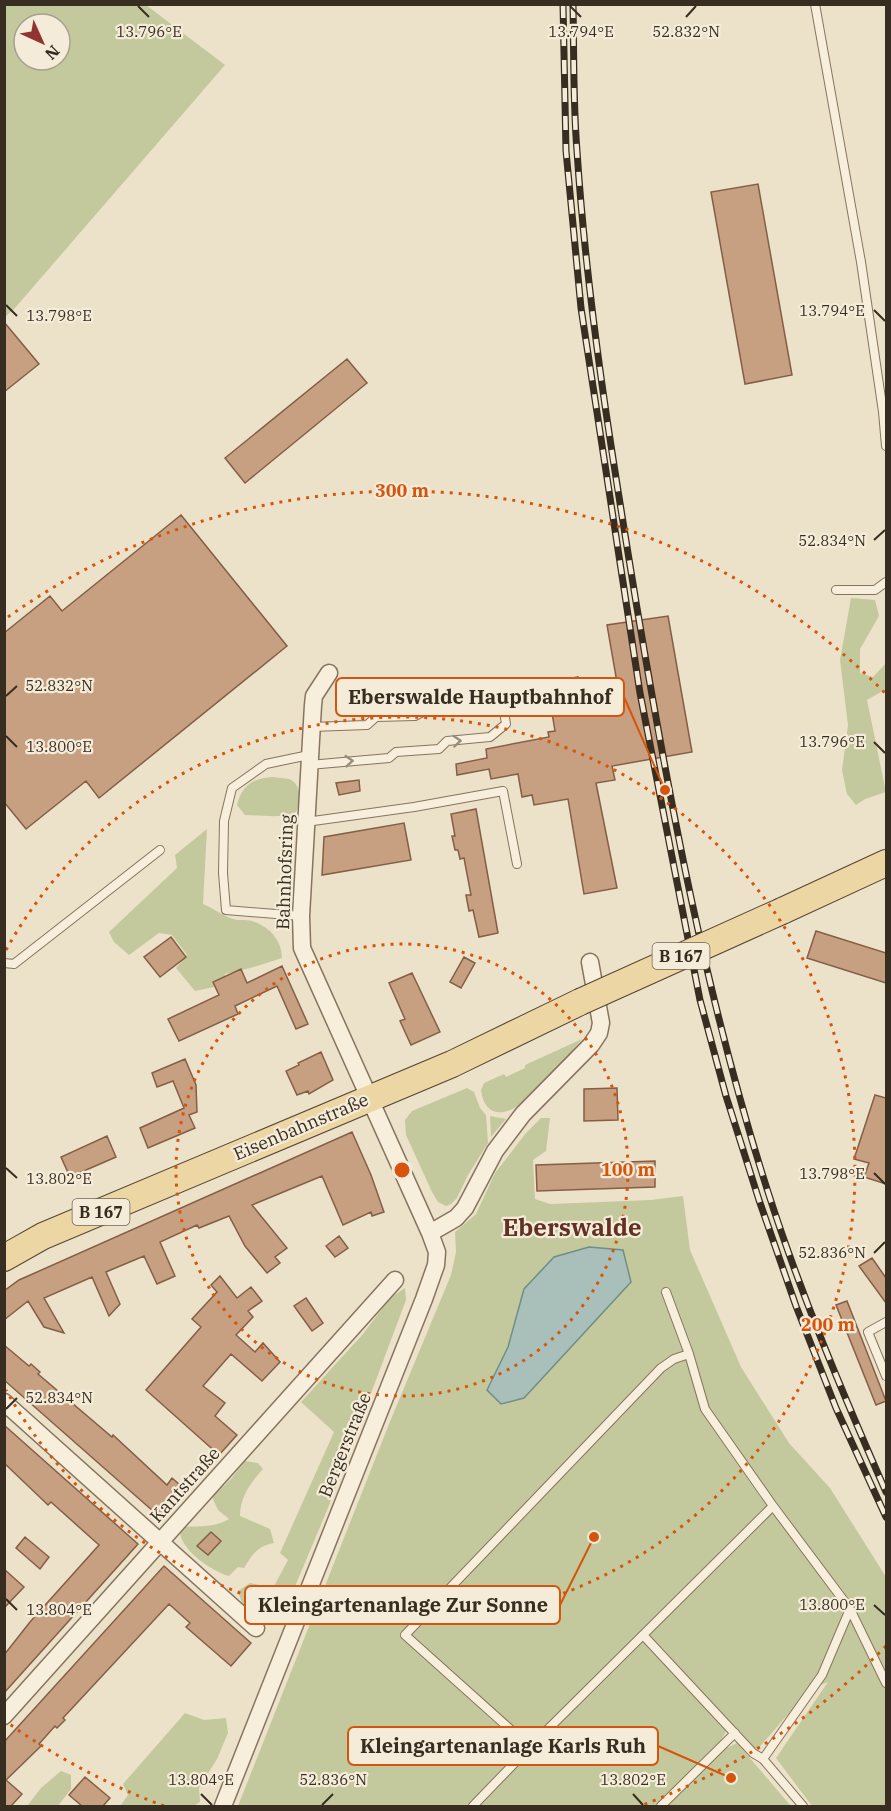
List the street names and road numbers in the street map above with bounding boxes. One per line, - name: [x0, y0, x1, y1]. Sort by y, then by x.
- street label: Bahnhofsring: [271, 814, 298, 930]
- road number: B 167: [652, 943, 710, 969]
- street label: Eisenbahnstraße: [230, 1088, 372, 1165]
- road number: B 167: [72, 1199, 130, 1225]
- street label: Bergerstraße: [313, 1389, 376, 1501]
- street label: Kantstraße: [145, 1442, 225, 1527]

